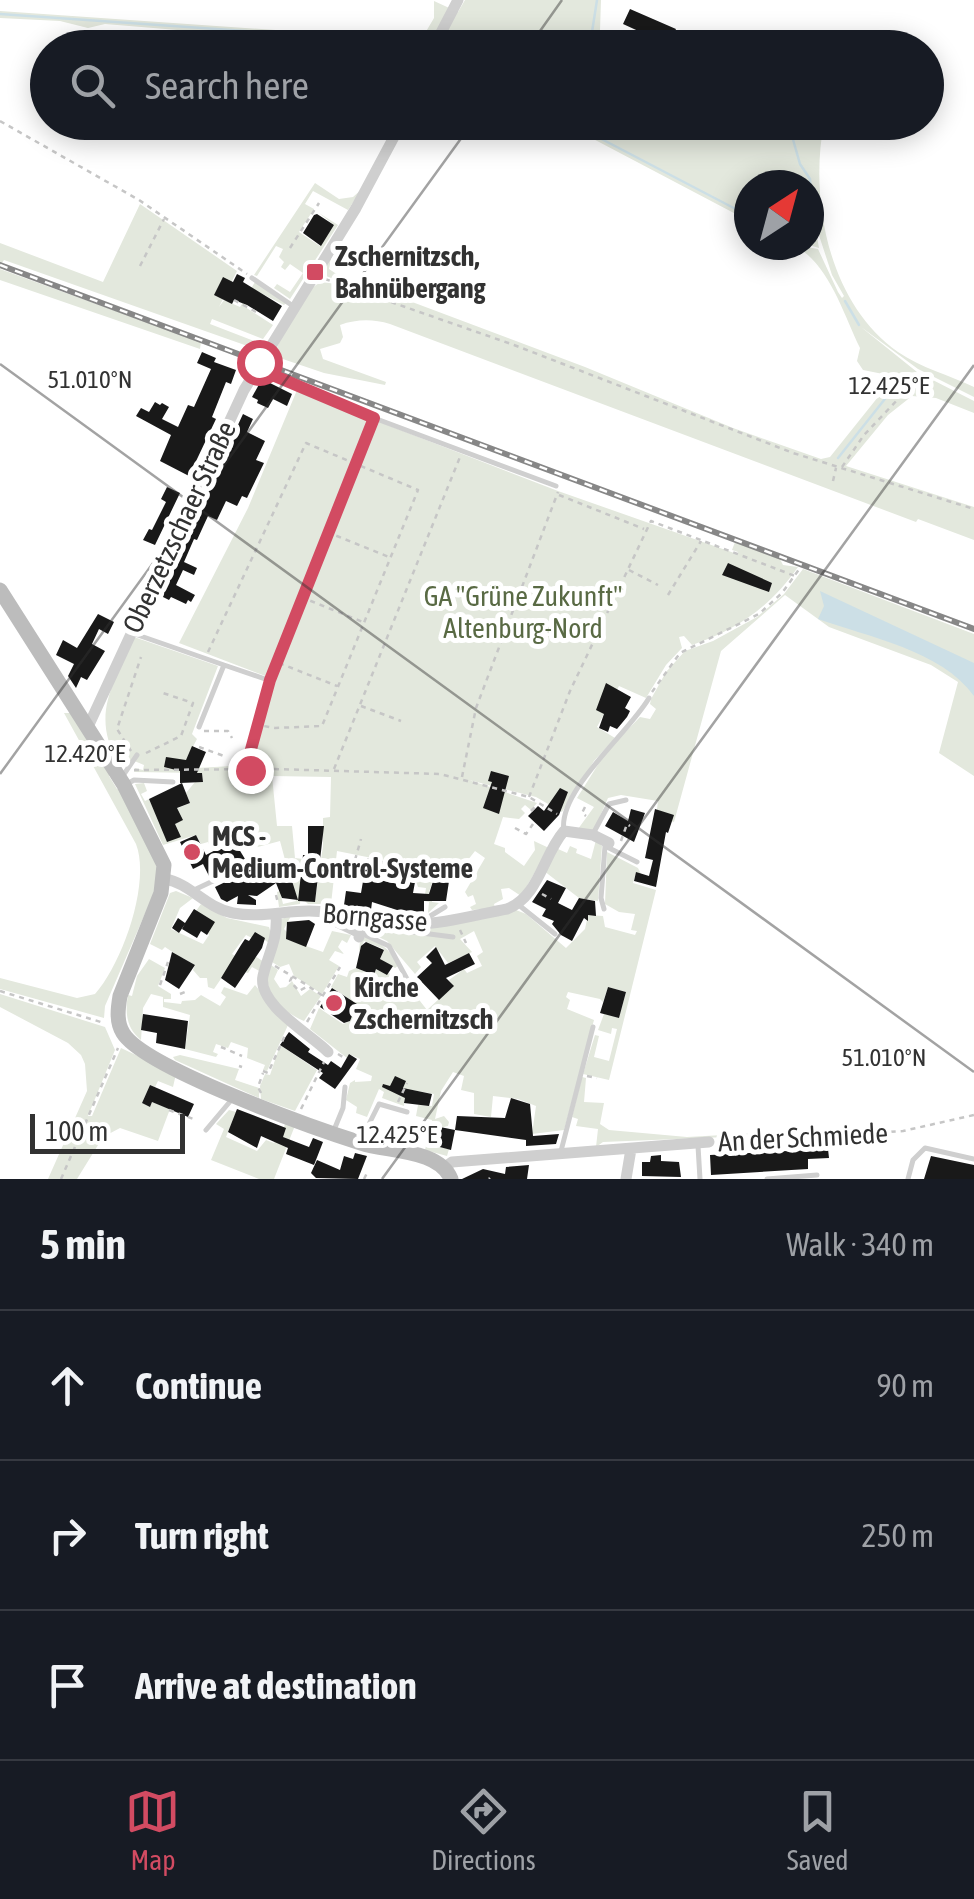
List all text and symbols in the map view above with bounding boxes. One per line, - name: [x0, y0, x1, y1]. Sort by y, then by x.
- search box: [30, 30, 944, 140]
- icon: search: [65, 58, 120, 113]
- text: Search here: [145, 64, 309, 107]
- north arrow: [734, 170, 824, 260]
- place label: Zschernitzsch, Bahnübergang: [335, 240, 486, 304]
- marker: Zschernitzsch, Bahnübergang: [304, 261, 326, 283]
- route start: [237, 340, 283, 386]
- text: 51.010°N: [48, 365, 132, 393]
- text: 12.425°E: [849, 371, 930, 399]
- street label: Oberzetzschaer Straße: [116, 416, 242, 638]
- park label: GA "Grüne Zukunft" Altenburg-Nord: [424, 580, 622, 644]
- text: 12.420°E: [45, 739, 126, 767]
- route end: [228, 748, 274, 794]
- place label: MCS - Medium-Control-Systeme: [212, 820, 473, 884]
- marker: MCS - Medium-Control-Systeme: [181, 841, 203, 863]
- street label: Borngasse: [321, 896, 429, 938]
- place label: Kirche Zschernitzsch: [354, 971, 493, 1035]
- marker: Kirche Zschernitzsch: [323, 992, 345, 1014]
- text: 51.010°N: [842, 1043, 926, 1071]
- scale bar: [30, 1109, 185, 1154]
- text: 100 m: [45, 1115, 108, 1147]
- street label: An der Schmiede: [717, 1117, 889, 1157]
- text: 12.425°E: [357, 1120, 438, 1148]
- text: 5 min: [40, 1220, 126, 1268]
- text: Walk · 340 m: [786, 1226, 934, 1263]
- icon: ahead: [40, 1358, 95, 1413]
- text: Continue: [135, 1364, 262, 1407]
- text: 90 m: [876, 1367, 934, 1404]
- icon: right: [40, 1508, 95, 1563]
- text: Turn right: [135, 1514, 269, 1557]
- text: 250 m: [861, 1517, 934, 1554]
- icon: arrive: [40, 1658, 95, 1713]
- text: Arrive at destination: [135, 1664, 417, 1707]
- tab: Map: [125, 1784, 180, 1876]
- tab: Directions: [431, 1784, 536, 1876]
- tab: Saved: [787, 1784, 849, 1876]

